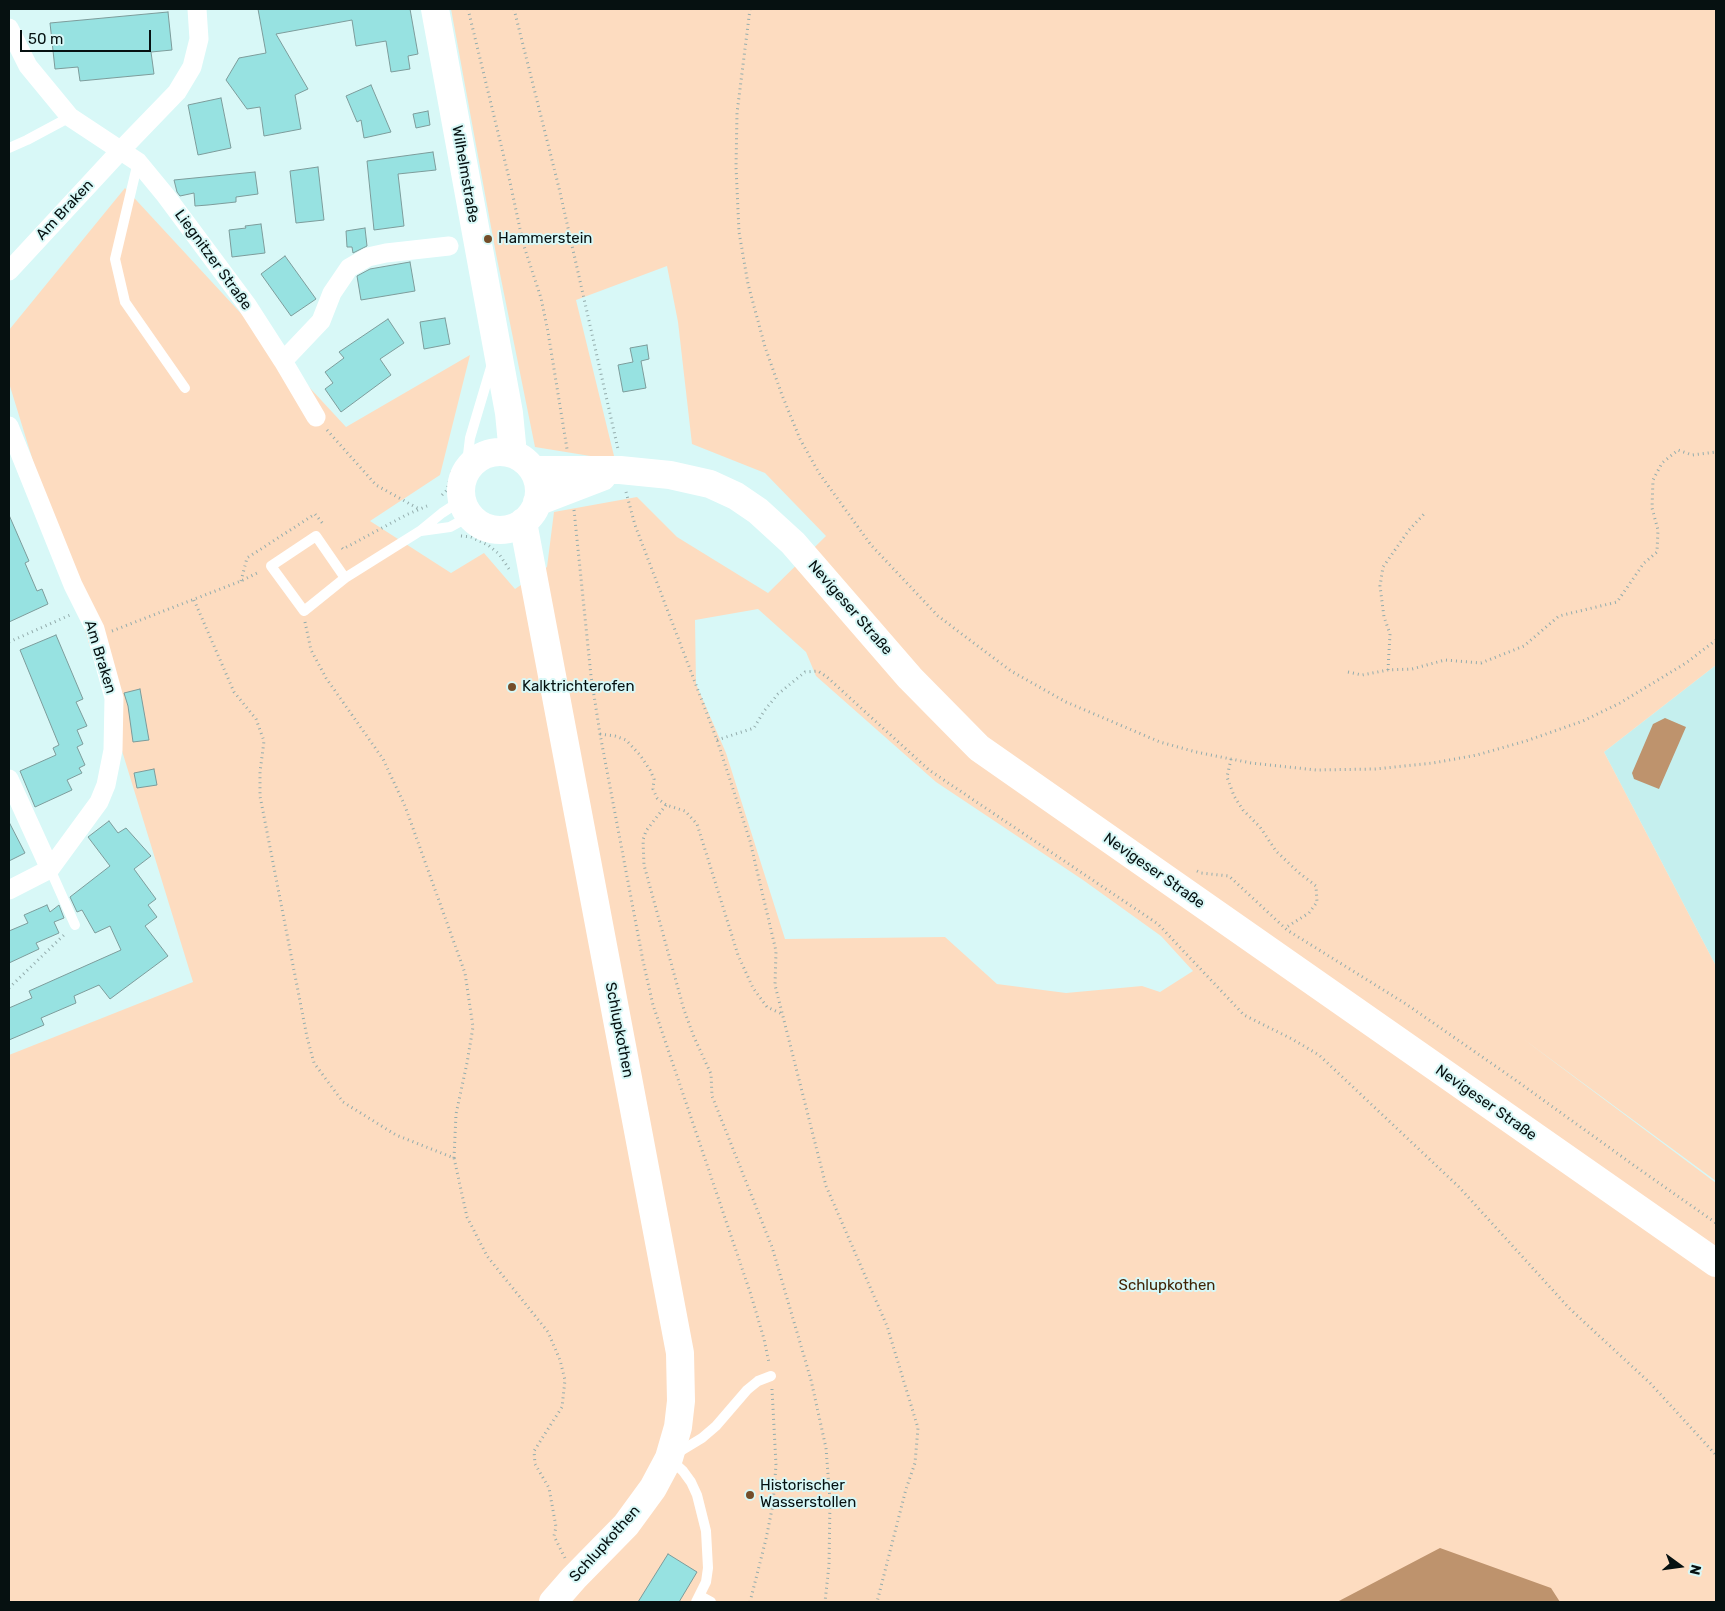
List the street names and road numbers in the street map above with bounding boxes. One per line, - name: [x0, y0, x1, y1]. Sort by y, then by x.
- street label: Wilhelmstraße: [448, 124, 482, 224]
- street label: Am Braken: [33, 176, 97, 244]
- street label: Liegnitzer Straße: [171, 206, 255, 314]
- street label: Nevigeser Straße: [804, 557, 896, 659]
- street label: Am Braken: [80, 618, 120, 696]
- street label: Nevigeser Straße: [1100, 829, 1208, 913]
- street label: Schlupkothen: [601, 981, 637, 1079]
- street label: Nevigeser Straße: [1432, 1061, 1540, 1145]
- street label: Schlupkothen: [566, 1502, 644, 1586]

